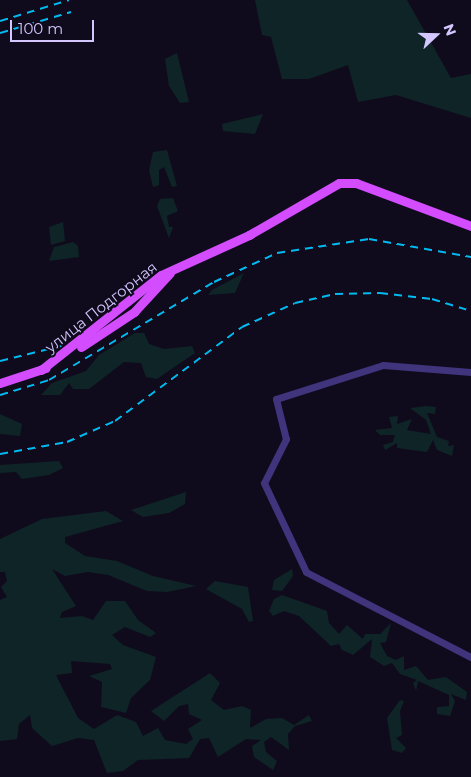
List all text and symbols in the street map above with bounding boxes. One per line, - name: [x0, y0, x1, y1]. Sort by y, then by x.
- scale bar: [12, 10, 96, 42]
- north arrow: [411, 10, 461, 60]
- text: 100 m: [18, 19, 63, 38]
- text: N: [440, 21, 460, 38]
- street label: улица Подгорная: [41, 258, 161, 356]

